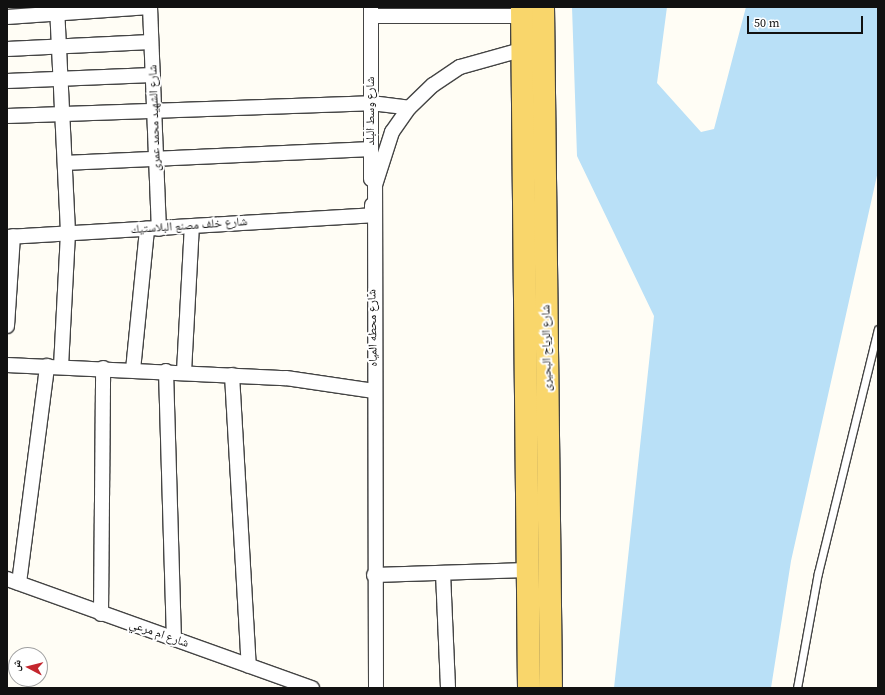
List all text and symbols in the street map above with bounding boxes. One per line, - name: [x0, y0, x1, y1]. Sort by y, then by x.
- scale bar: [749, 8, 865, 34]
- text: 50 m: [754, 15, 780, 31]
- street label: شارع الشهيد محمد عمرى: [146, 65, 164, 171]
- street label: شارع وسط البلد: [364, 77, 378, 145]
- street label: شارع خلف مصنع البلاستيك: [130, 215, 248, 237]
- street label: شارع محطه المياه: [365, 289, 381, 367]
- street label: شارع الرياح البحيرى: [539, 304, 555, 392]
- street label: شارع ام مرعي: [127, 617, 191, 651]
- north arrow: [8, 647, 48, 687]
- text: ش: [8, 659, 25, 672]

